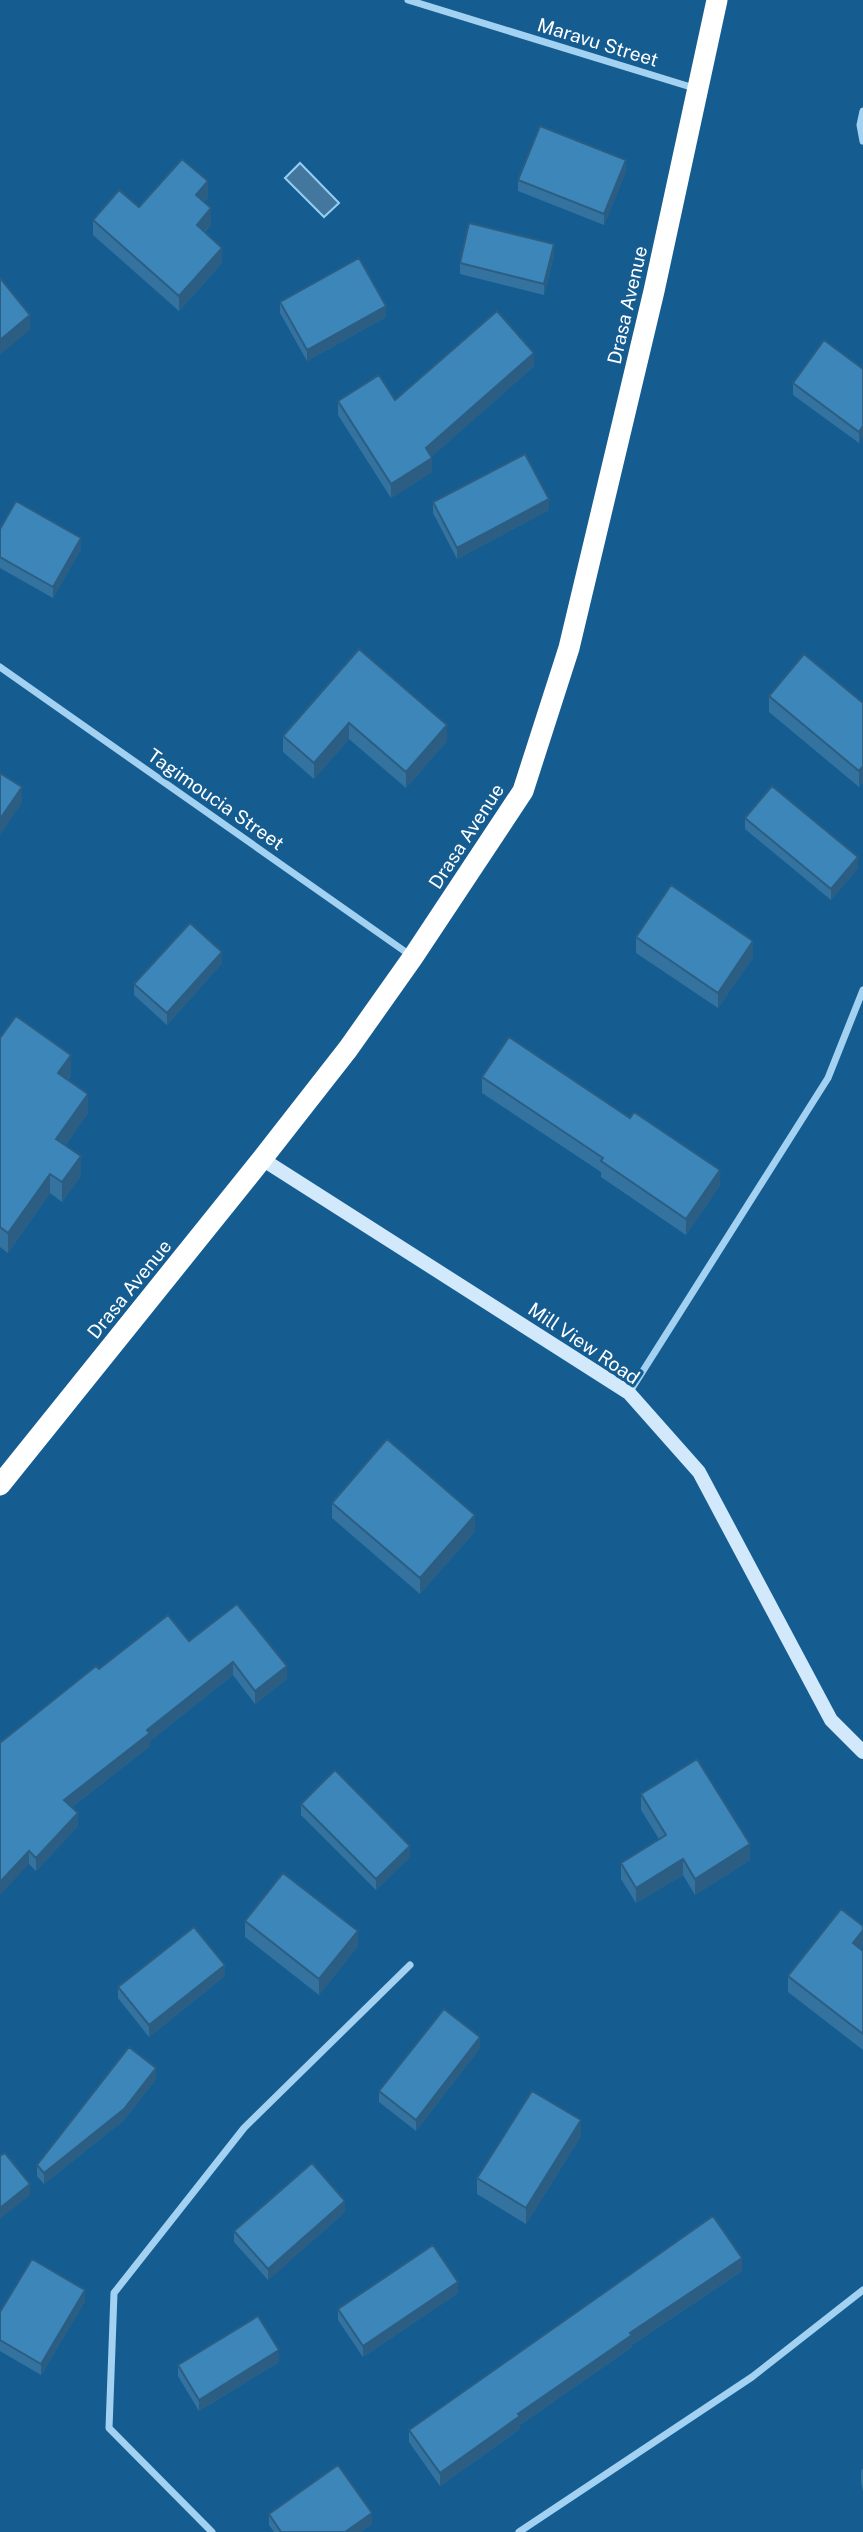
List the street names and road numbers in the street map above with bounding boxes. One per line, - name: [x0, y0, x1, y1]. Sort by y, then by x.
- street label: Maravu Street: [535, 13, 661, 71]
- street label: Drasa Avenue: [603, 244, 651, 366]
- street label: Tagimoucia Street: [144, 744, 288, 854]
- street label: Drasa Avenue: [424, 779, 508, 893]
- street label: Drasa Avenue: [82, 1235, 176, 1343]
- street label: Mill View Road: [524, 1298, 644, 1388]

